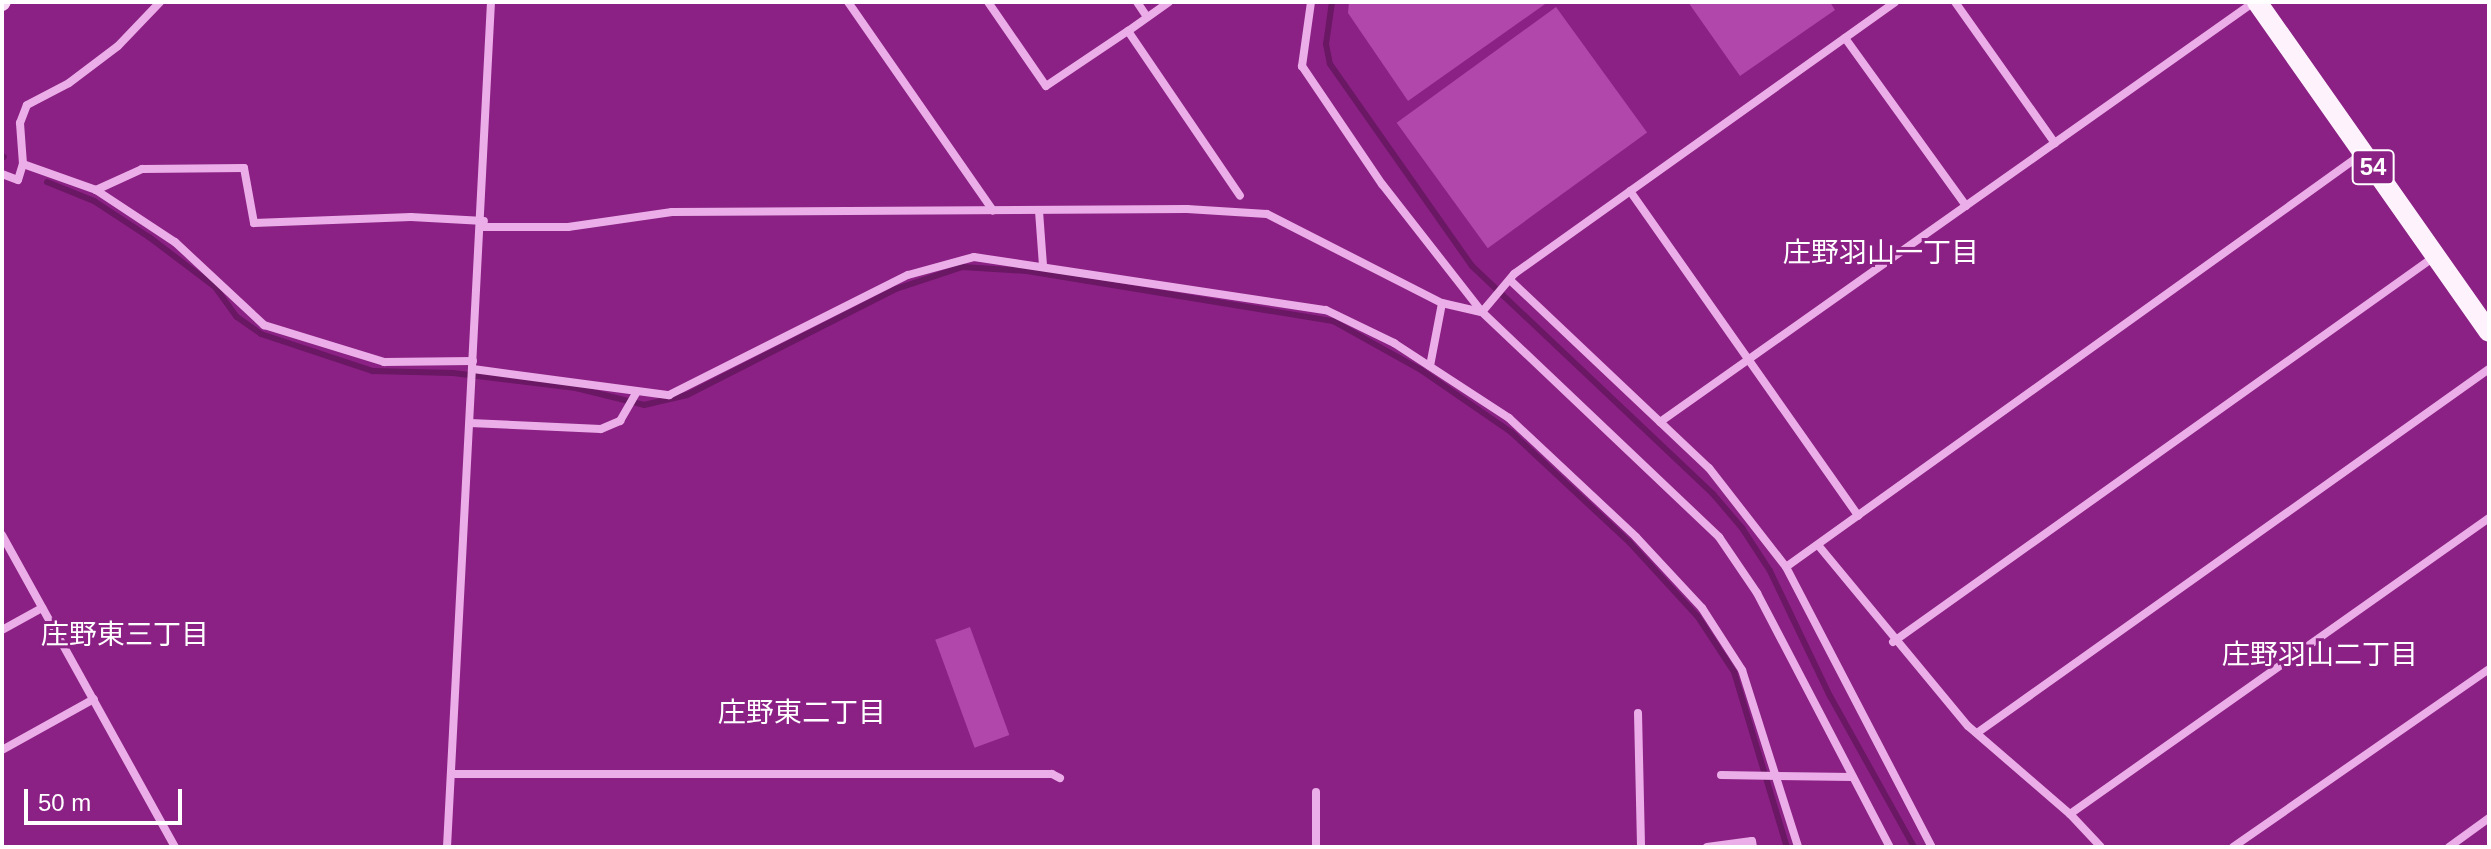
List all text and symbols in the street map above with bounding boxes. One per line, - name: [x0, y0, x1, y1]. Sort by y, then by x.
- road number: 54: [2351, 147, 2395, 187]
- district label: 庄野羽山一丁目: [1783, 236, 1979, 270]
- district label: 庄野東三丁目: [41, 618, 209, 652]
- district label: 庄野羽山二丁目: [2222, 638, 2418, 672]
- district label: 庄野東二丁目: [718, 696, 886, 730]
- scale bar: [28, 773, 186, 823]
- text: 50 m: [38, 789, 91, 816]

